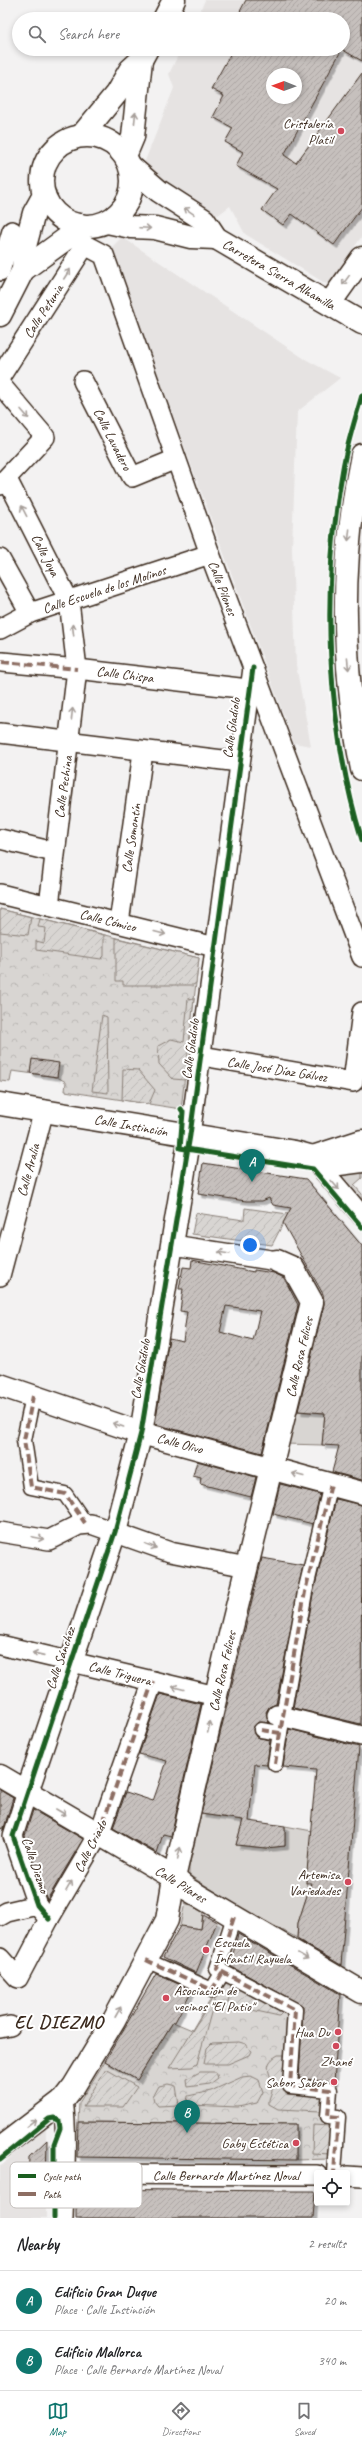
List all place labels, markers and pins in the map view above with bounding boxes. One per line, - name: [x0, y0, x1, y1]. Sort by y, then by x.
- place label: Cristalería Platil: [283, 115, 336, 148]
- marker: Cristalería Platil: [336, 126, 346, 136]
- pin: A: [239, 1149, 265, 1182]
- place label: Artemisa Variedades: [289, 1866, 341, 1899]
- marker: Artemisa Variedades: [343, 1877, 353, 1887]
- place label: Escuela Infantil Rayuela: [214, 1934, 292, 1967]
- marker: Escuela Infantil Rayuela: [201, 1945, 211, 1955]
- place label: Asociación de vecinos "El Patio": [174, 1982, 257, 2015]
- marker: Asociación de vecinos "El Patio": [161, 1993, 171, 2003]
- place label: Hua Du: [295, 2024, 331, 2041]
- marker: Hua Du: [333, 2027, 343, 2037]
- marker: Zhané: [331, 2041, 341, 2051]
- place label: Zhané: [321, 2053, 354, 2070]
- place label: Sabor Sabor: [265, 2074, 328, 2091]
- marker: Sabor Sabor: [329, 2077, 339, 2087]
- pin: B: [174, 2100, 200, 2133]
- place label: Gaby Estética: [222, 2135, 289, 2152]
- marker: Gaby Estética: [291, 2138, 301, 2148]

